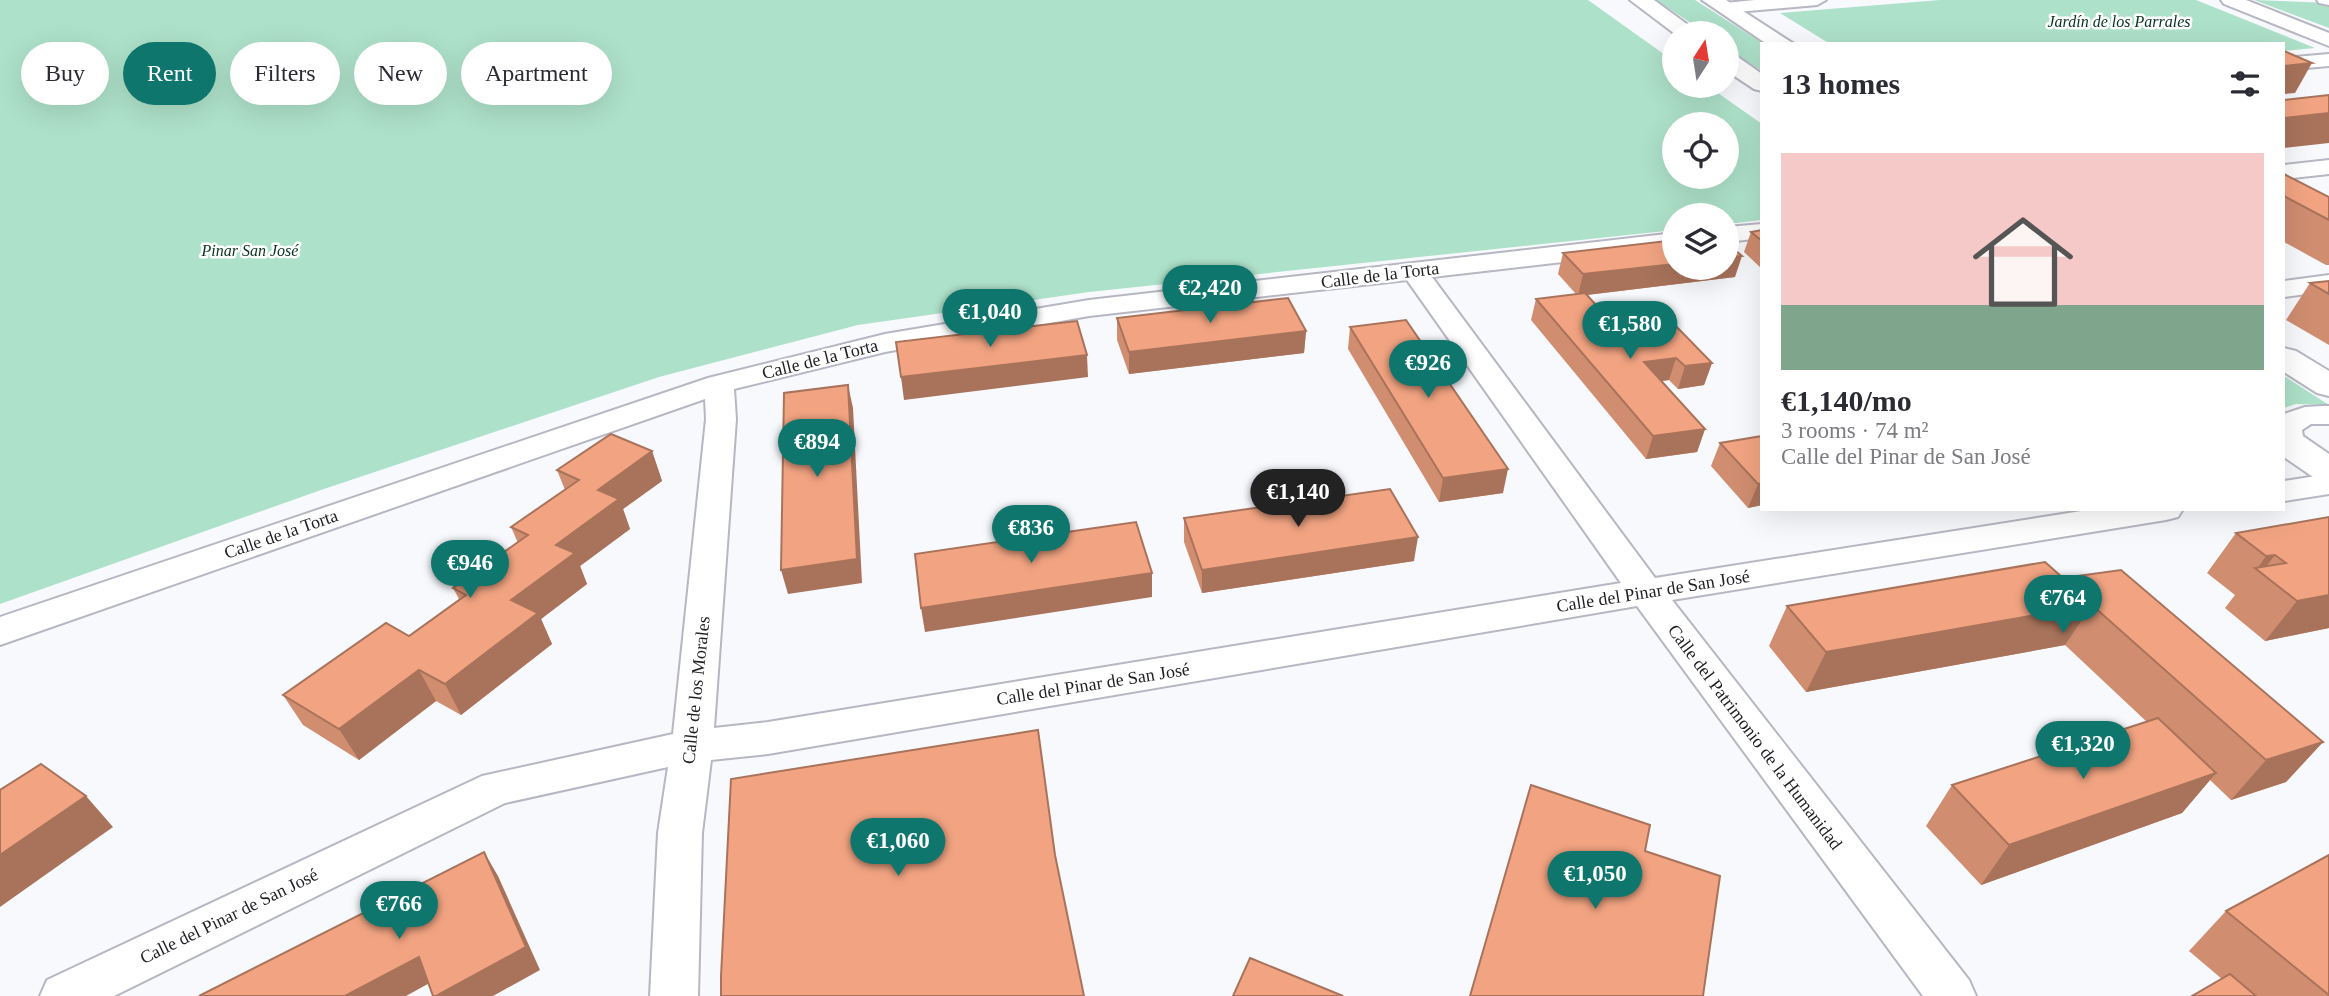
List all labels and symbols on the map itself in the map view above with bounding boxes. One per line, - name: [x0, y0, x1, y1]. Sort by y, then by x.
- park label: Jardín de los Parrales: [2048, 13, 2190, 30]
- north arrow: [1662, 21, 1740, 98]
- park label: Pinar San José: [201, 242, 299, 259]
- street label: Calle de la Torta: [1320, 258, 1440, 292]
- pin: €2,420: [1153, 266, 1267, 325]
- pin: €1,040: [933, 290, 1047, 349]
- pin: €1,580: [1573, 302, 1687, 361]
- street label: Calle de la Torta: [760, 335, 880, 383]
- pin: €926: [1387, 340, 1469, 400]
- pin: €894: [776, 420, 858, 479]
- pin: €1,140: [1241, 470, 1355, 529]
- street label: Calle de la Torta: [222, 505, 340, 563]
- pin: €836: [990, 505, 1072, 565]
- pin: €946: [429, 540, 511, 600]
- street label: Calle del Pinar de San José: [1555, 566, 1751, 616]
- pin: €764: [2022, 576, 2104, 635]
- street label: Calle de los Morales: [678, 615, 714, 765]
- street label: Calle del Patrimonio de la Humanidad: [1664, 621, 1846, 853]
- street label: Calle del Pinar de San José: [995, 659, 1191, 709]
- pin: €1,320: [2026, 722, 2140, 781]
- pin: €1,060: [841, 818, 955, 878]
- pin: €1,050: [1538, 852, 1652, 911]
- street label: Calle del Pinar de San José: [137, 864, 321, 968]
- pin: €766: [358, 881, 440, 941]

